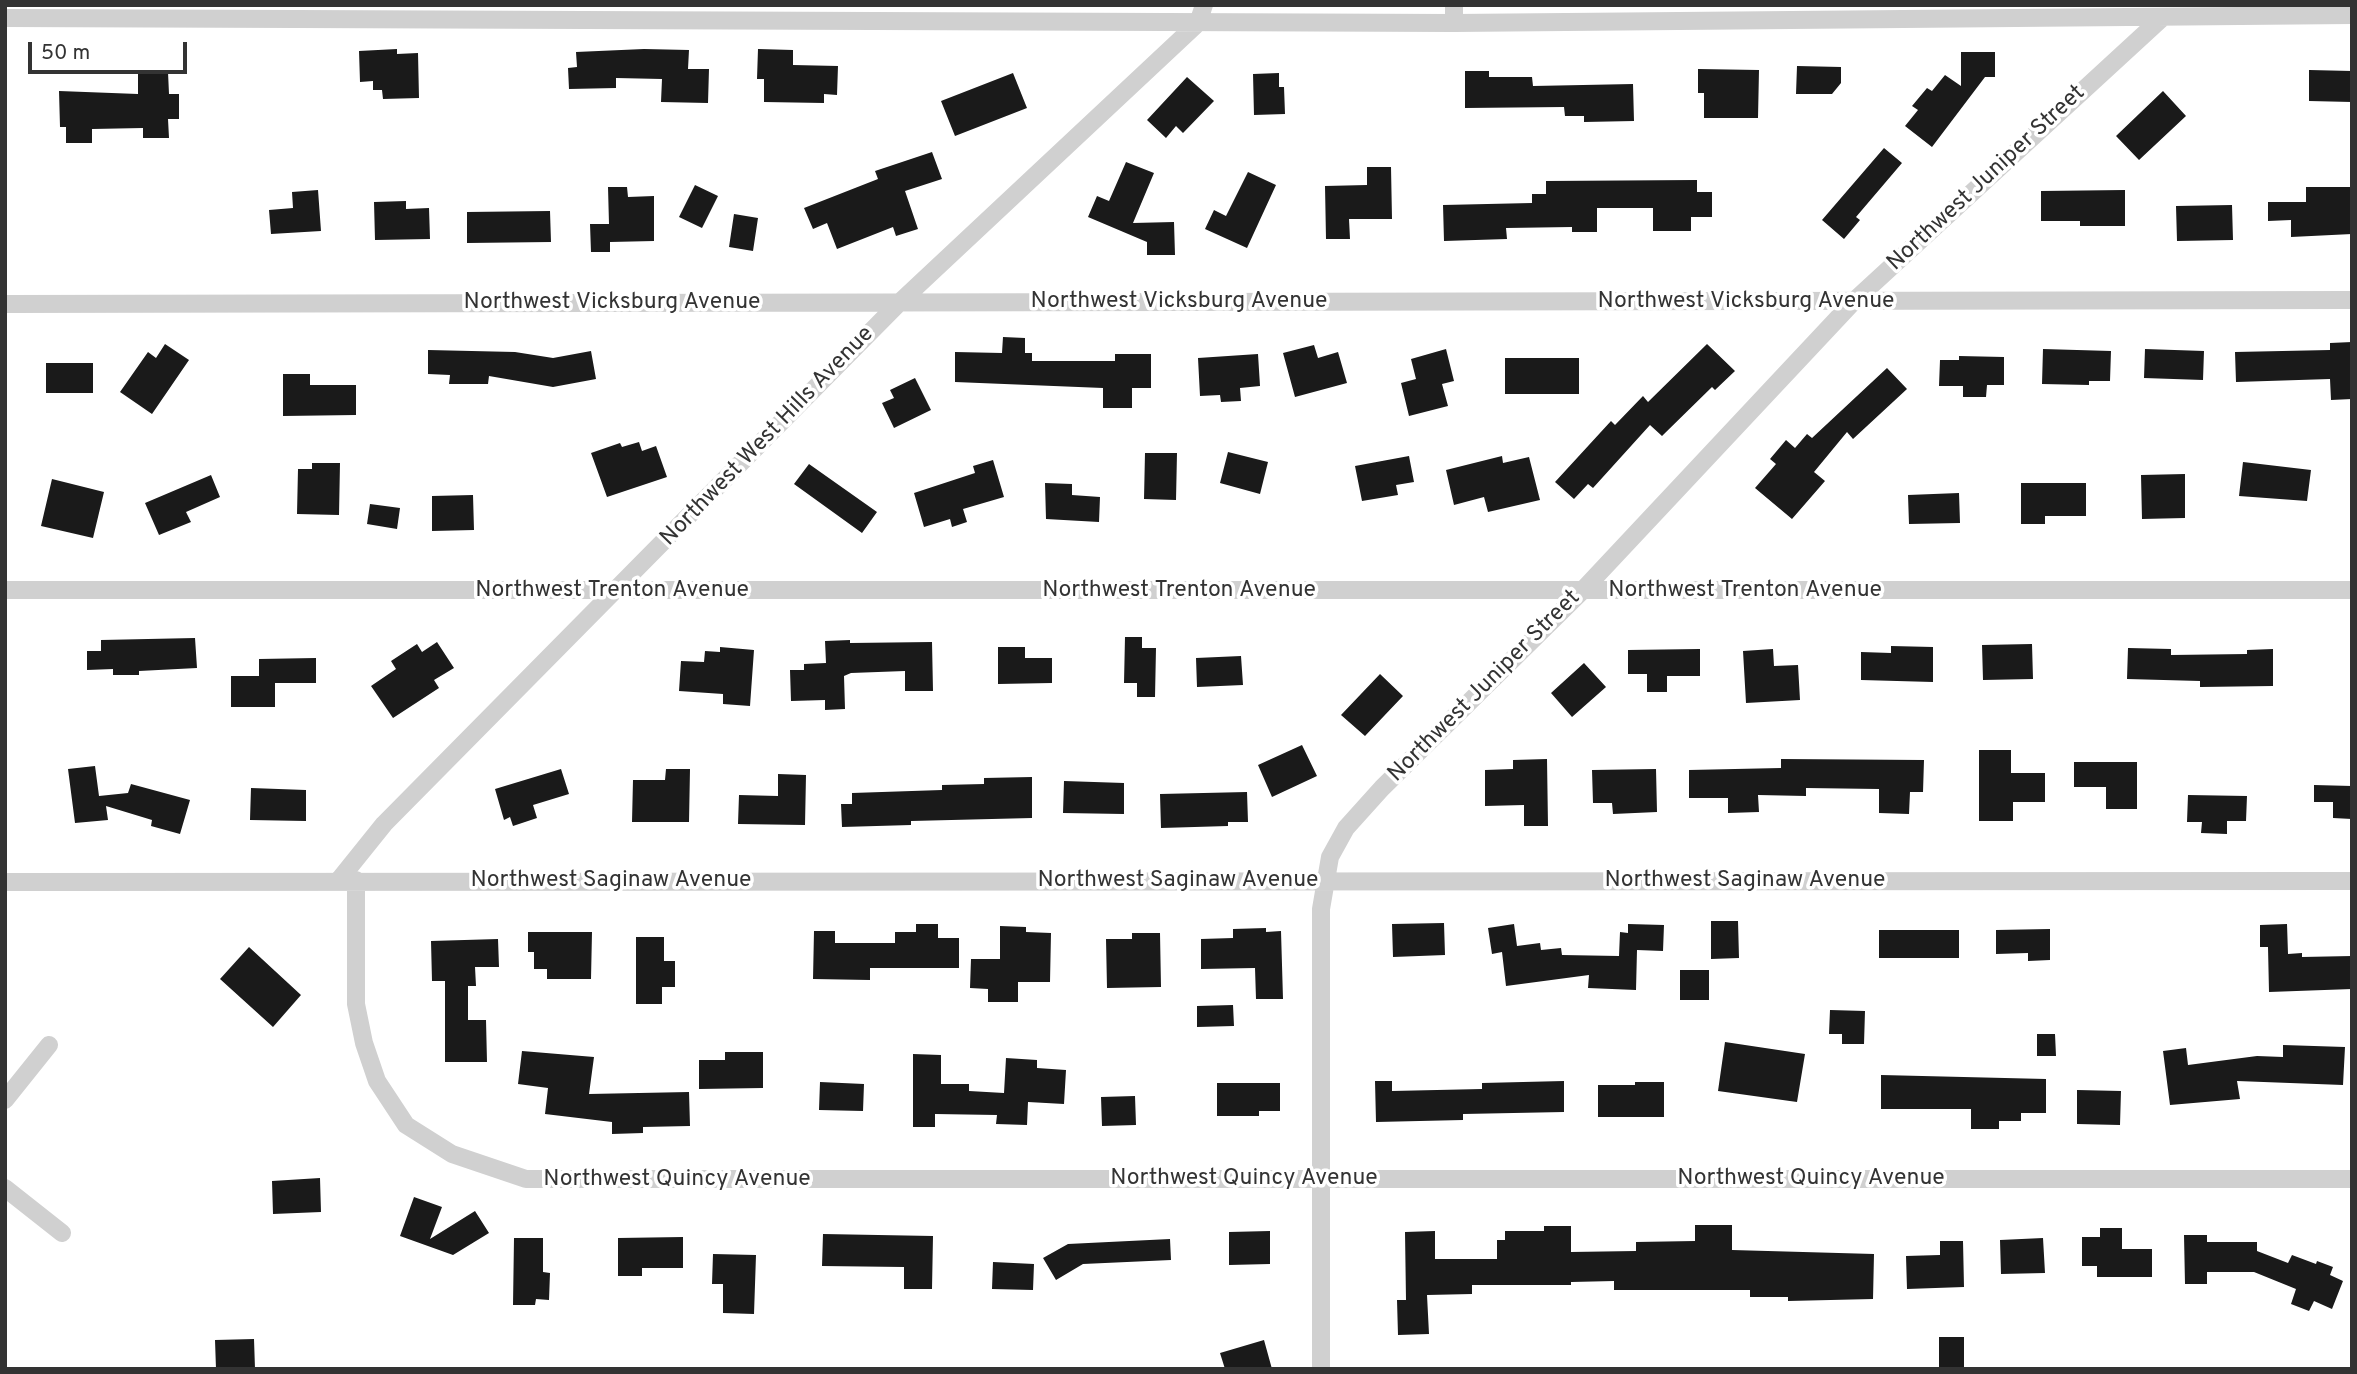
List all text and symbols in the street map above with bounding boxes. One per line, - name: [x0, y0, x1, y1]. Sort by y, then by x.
- scale bar: [32, 28, 191, 72]
- text: 50 m: [41, 40, 90, 67]
- street label: Northwest Juniper Street: [1882, 80, 2092, 278]
- street label: Northwest Vicksburg Avenue: [1031, 288, 1327, 316]
- street label: Northwest Vicksburg Avenue: [1598, 288, 1894, 316]
- street label: Northwest Vicksburg Avenue: [464, 289, 760, 317]
- street label: Northwest West Hills Avenue: [656, 321, 880, 553]
- street label: Northwest Trenton Avenue: [475, 577, 749, 605]
- street label: Northwest Trenton Avenue: [1042, 577, 1316, 605]
- street label: Northwest Trenton Avenue: [1608, 577, 1882, 605]
- street label: Northwest Juniper Street: [1383, 585, 1587, 789]
- street label: Northwest Saginaw Avenue: [471, 867, 751, 895]
- street label: Northwest Saginaw Avenue: [1038, 867, 1318, 895]
- street label: Northwest Saginaw Avenue: [1605, 867, 1885, 895]
- street label: Northwest Quincy Avenue: [1110, 1165, 1378, 1193]
- street label: Northwest Quincy Avenue: [1677, 1165, 1945, 1193]
- street label: Northwest Quincy Avenue: [543, 1166, 811, 1194]

